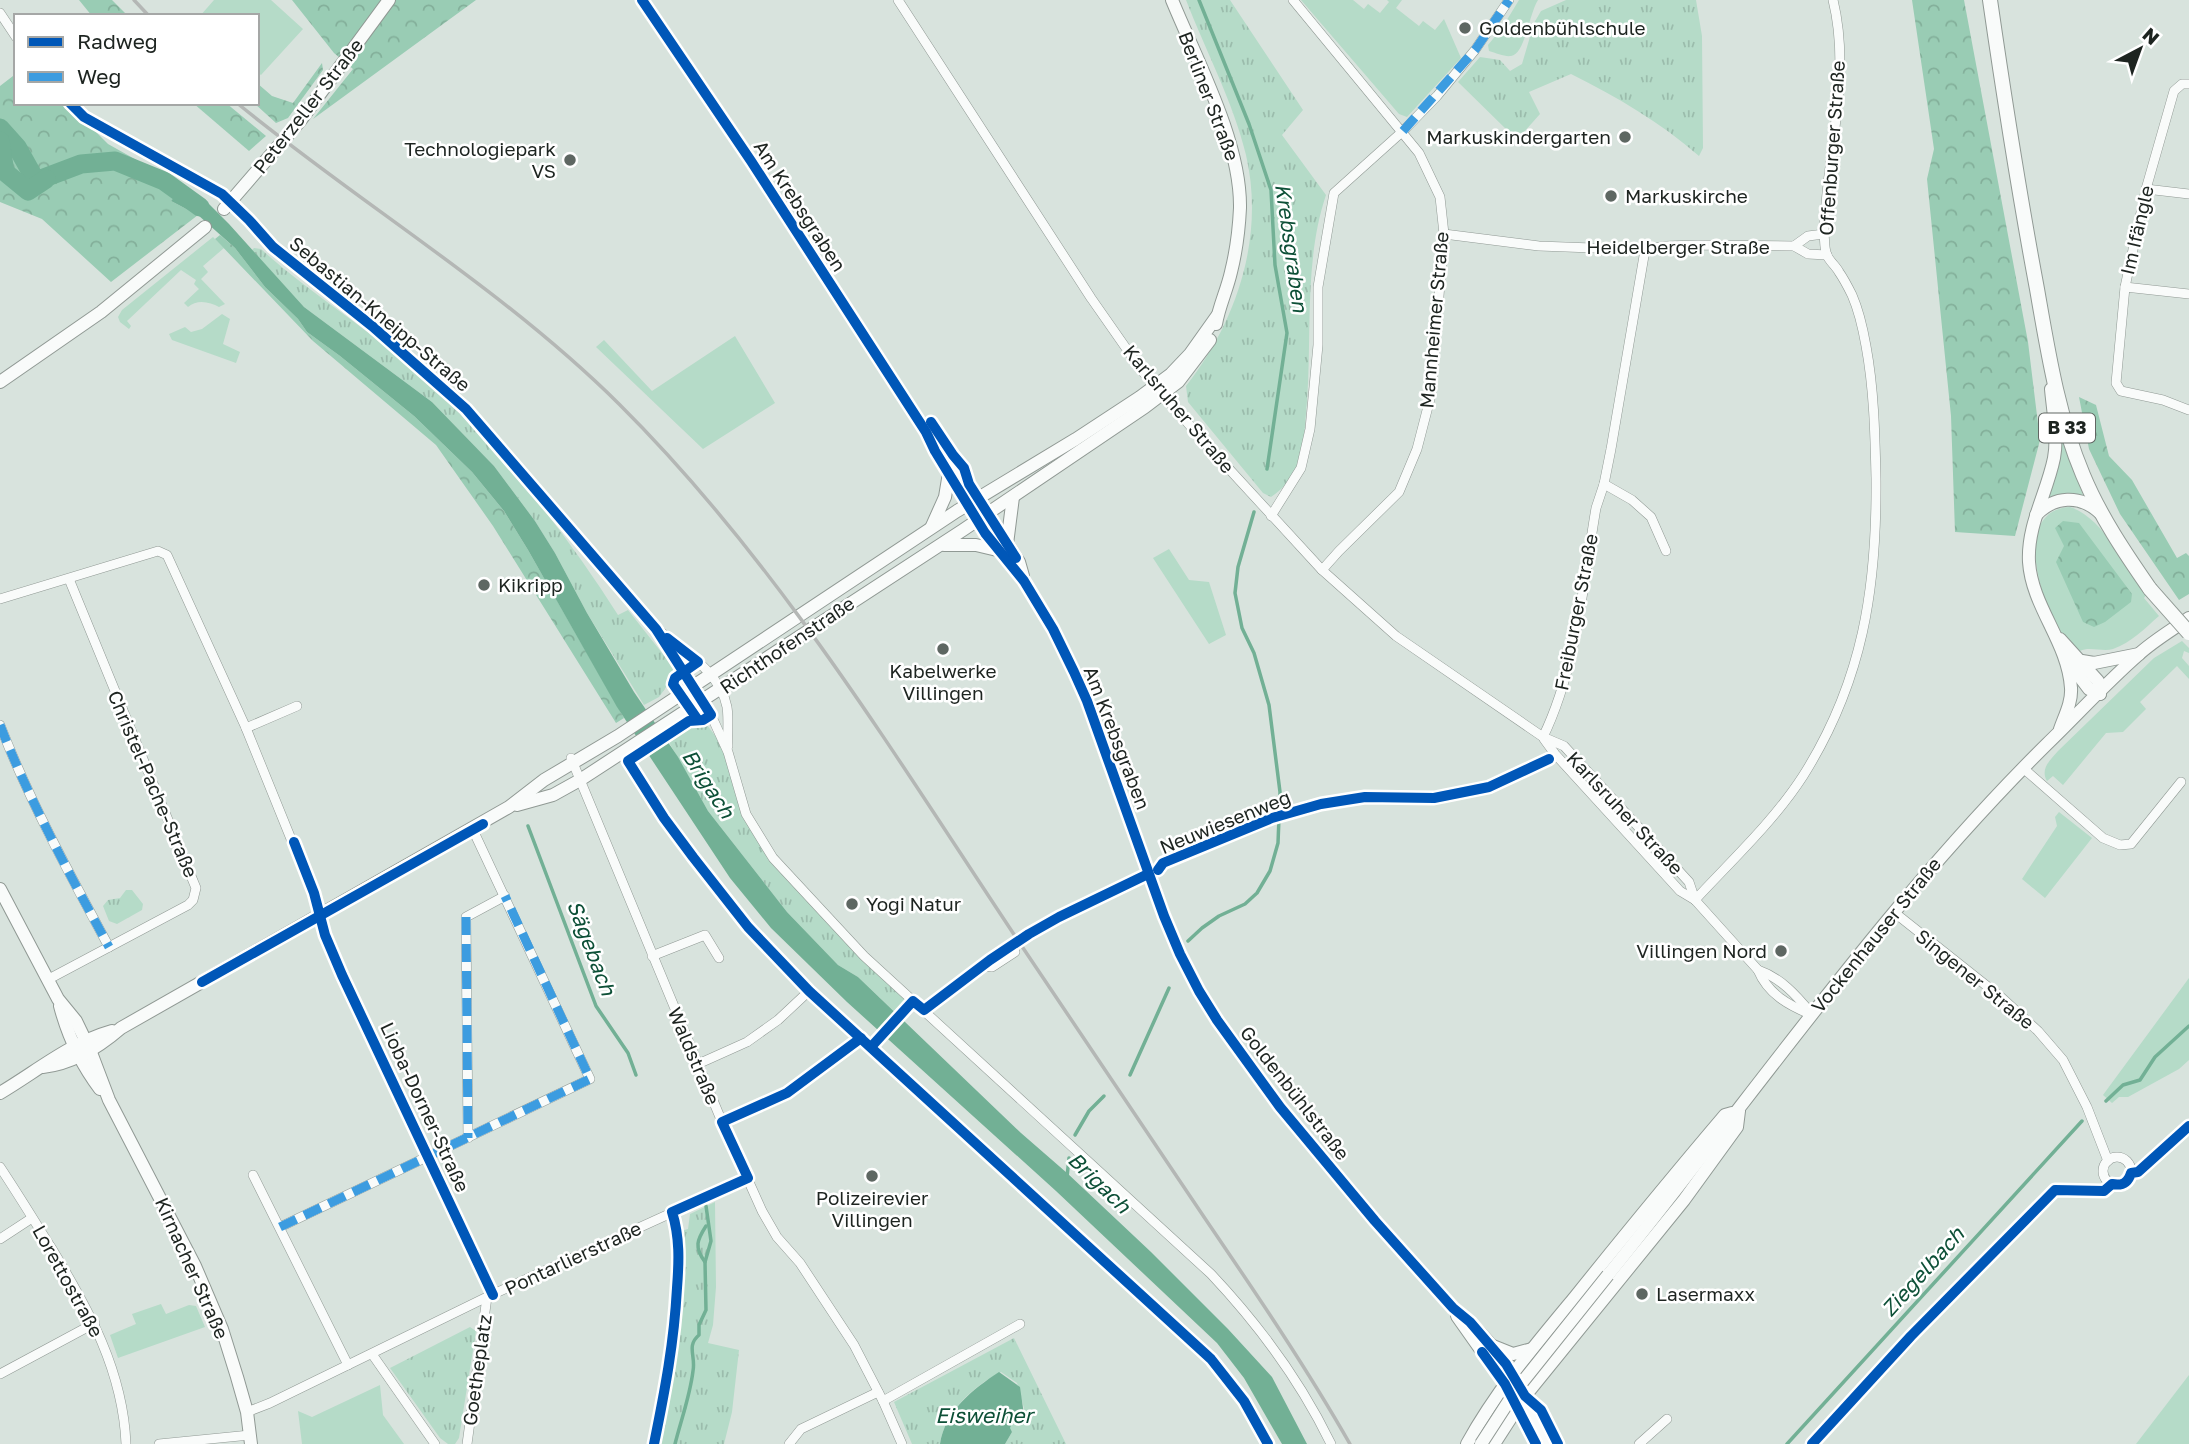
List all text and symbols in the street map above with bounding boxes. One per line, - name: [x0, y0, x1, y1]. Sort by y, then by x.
- legend: [14, 14, 259, 105]
- north arrow: [2105, 14, 2175, 84]
- place label: Goldenbühlschule: [1479, 16, 1646, 39]
- marker: Goldenbühlschule: [1457, 20, 1473, 36]
- text: N: [2138, 22, 2164, 49]
- text: Radweg: [77, 28, 158, 54]
- street label: Berliner Straße: [1174, 28, 1245, 164]
- street label: Peterzeller Straße: [248, 34, 367, 178]
- street label: Offenburger Straße: [1814, 60, 1849, 236]
- text: Weg: [77, 63, 121, 89]
- place label: Markuskindergarten: [1426, 125, 1611, 148]
- marker: Markuskindergarten: [1617, 129, 1633, 145]
- street label: Am Krebsgraben: [750, 136, 851, 275]
- place label: Technologiepark VS: [404, 137, 556, 182]
- marker: Technologiepark VS: [562, 152, 578, 168]
- water label: Krebsgraben: [1270, 182, 1314, 315]
- street label: Im Ifängle: [2115, 183, 2158, 277]
- place label: Markuskirche: [1625, 184, 1748, 207]
- marker: Markuskirche: [1603, 188, 1619, 204]
- street label: Mannheimer Straße: [1414, 230, 1453, 409]
- street label: Sebastian-Kneipp-Straße: [285, 231, 475, 396]
- street label: Heidelberger Straße: [1586, 235, 1770, 258]
- street label: Karlsruher Straße: [1119, 340, 1240, 477]
- road number: B 33: [2039, 414, 2095, 442]
- street label: Freiburger Straße: [1549, 532, 1602, 692]
- place label: Kikripp: [498, 573, 563, 596]
- marker: Kikripp: [476, 577, 492, 593]
- street label: Richthofenstraße: [715, 591, 858, 698]
- marker: Kabelwerke Villingen: [935, 641, 951, 657]
- place label: Kabelwerke Villingen: [889, 659, 997, 704]
- street label: Am Krebsgraben: [1080, 663, 1155, 813]
- street label: Christel-Pache-Straße: [104, 687, 203, 881]
- water label: Brigach: [677, 744, 741, 824]
- street label: Karlsruher Straße: [1562, 746, 1688, 879]
- street label: Neuwiesenweg: [1156, 785, 1294, 858]
- street label: Vockenhauser Straße: [1806, 852, 1945, 1017]
- place label: Yogi Natur: [866, 892, 962, 915]
- marker: Yogi Natur: [844, 896, 860, 912]
- water label: Sägebach: [562, 897, 622, 1000]
- street label: Singener Straße: [1911, 924, 2039, 1033]
- place label: Villingen Nord: [1636, 939, 1767, 962]
- marker: Villingen Nord: [1773, 943, 1789, 959]
- street label: Waldstraße: [664, 1004, 725, 1108]
- street label: Lioba-Dorner-Straße: [376, 1018, 475, 1195]
- street label: Goldenbühlstraße: [1236, 1021, 1355, 1164]
- water label: Brigach: [1063, 1146, 1137, 1219]
- marker: Polizeirevier Villingen: [864, 1168, 880, 1184]
- place label: Polizeirevier Villingen: [816, 1186, 929, 1231]
- street label: Kirnacher Straße: [151, 1193, 234, 1342]
- street label: Pontarlierstraße: [501, 1216, 645, 1299]
- water label: Ziegelbach: [1875, 1220, 1970, 1321]
- street label: Lorettostraße: [28, 1221, 109, 1341]
- place label: Lasermaxx: [1656, 1282, 1755, 1305]
- marker: Lasermaxx: [1634, 1286, 1650, 1302]
- street label: Goetheplatz: [457, 1313, 496, 1427]
- water label: Eisweiher: [935, 1402, 1036, 1428]

